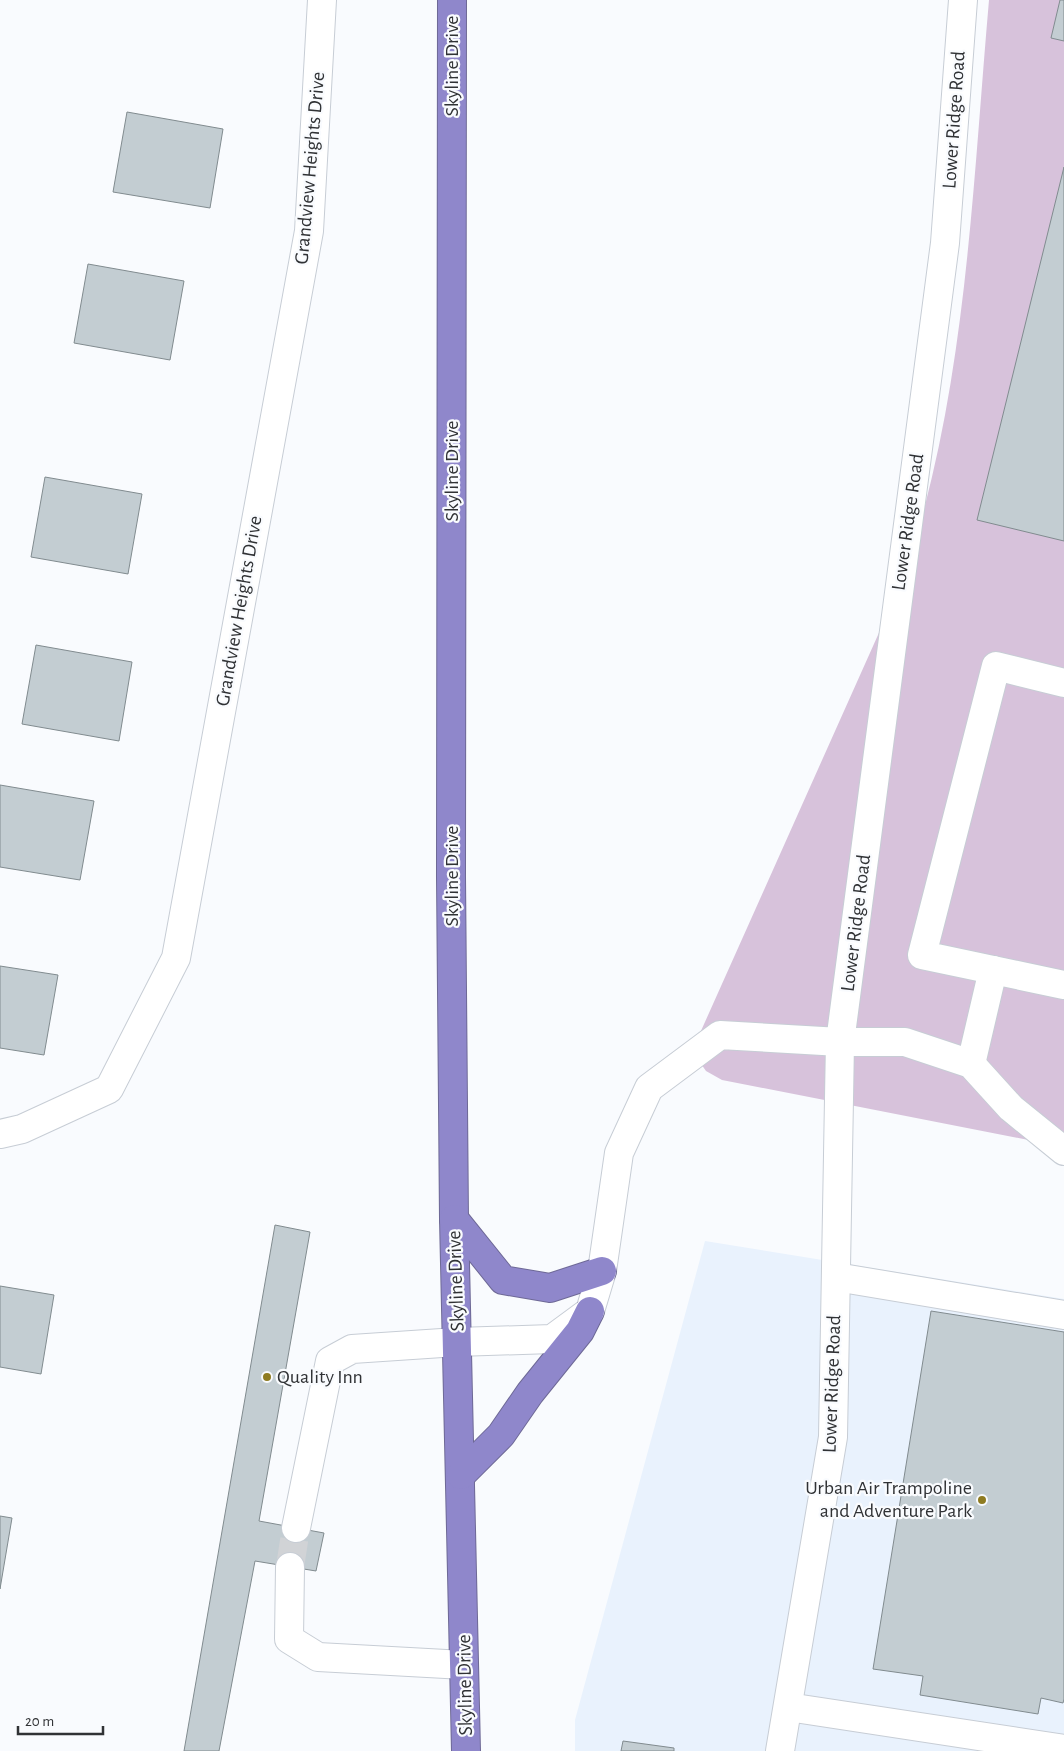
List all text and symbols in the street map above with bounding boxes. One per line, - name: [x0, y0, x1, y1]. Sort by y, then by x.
- street label: Skyline Drive: [442, 15, 462, 117]
- street label: Lower Ridge Road: [939, 50, 969, 190]
- street label: Grandview Heights Drive: [292, 71, 328, 265]
- street label: Skyline Drive: [442, 420, 462, 522]
- street label: Lower Ridge Road: [888, 452, 928, 592]
- street label: Grandview Heights Drive: [212, 514, 266, 708]
- street label: Skyline Drive: [442, 825, 462, 927]
- street label: Lower Ridge Road: [838, 853, 874, 993]
- street label: Skyline Drive: [444, 1230, 468, 1332]
- street label: Lower Ridge Road: [820, 1315, 844, 1453]
- place label: Quality Inn: [277, 1367, 363, 1387]
- marker: Quality Inn: [261, 1371, 273, 1383]
- place label: Urban Air Trampoline and Adventure Park: [805, 1478, 972, 1521]
- marker: Urban Air Trampoline and Adventure Park: [976, 1494, 988, 1506]
- street label: Skyline Drive: [454, 1634, 476, 1736]
- scale bar: [18, 1704, 102, 1736]
- text: 20 m: [25, 1714, 54, 1729]

